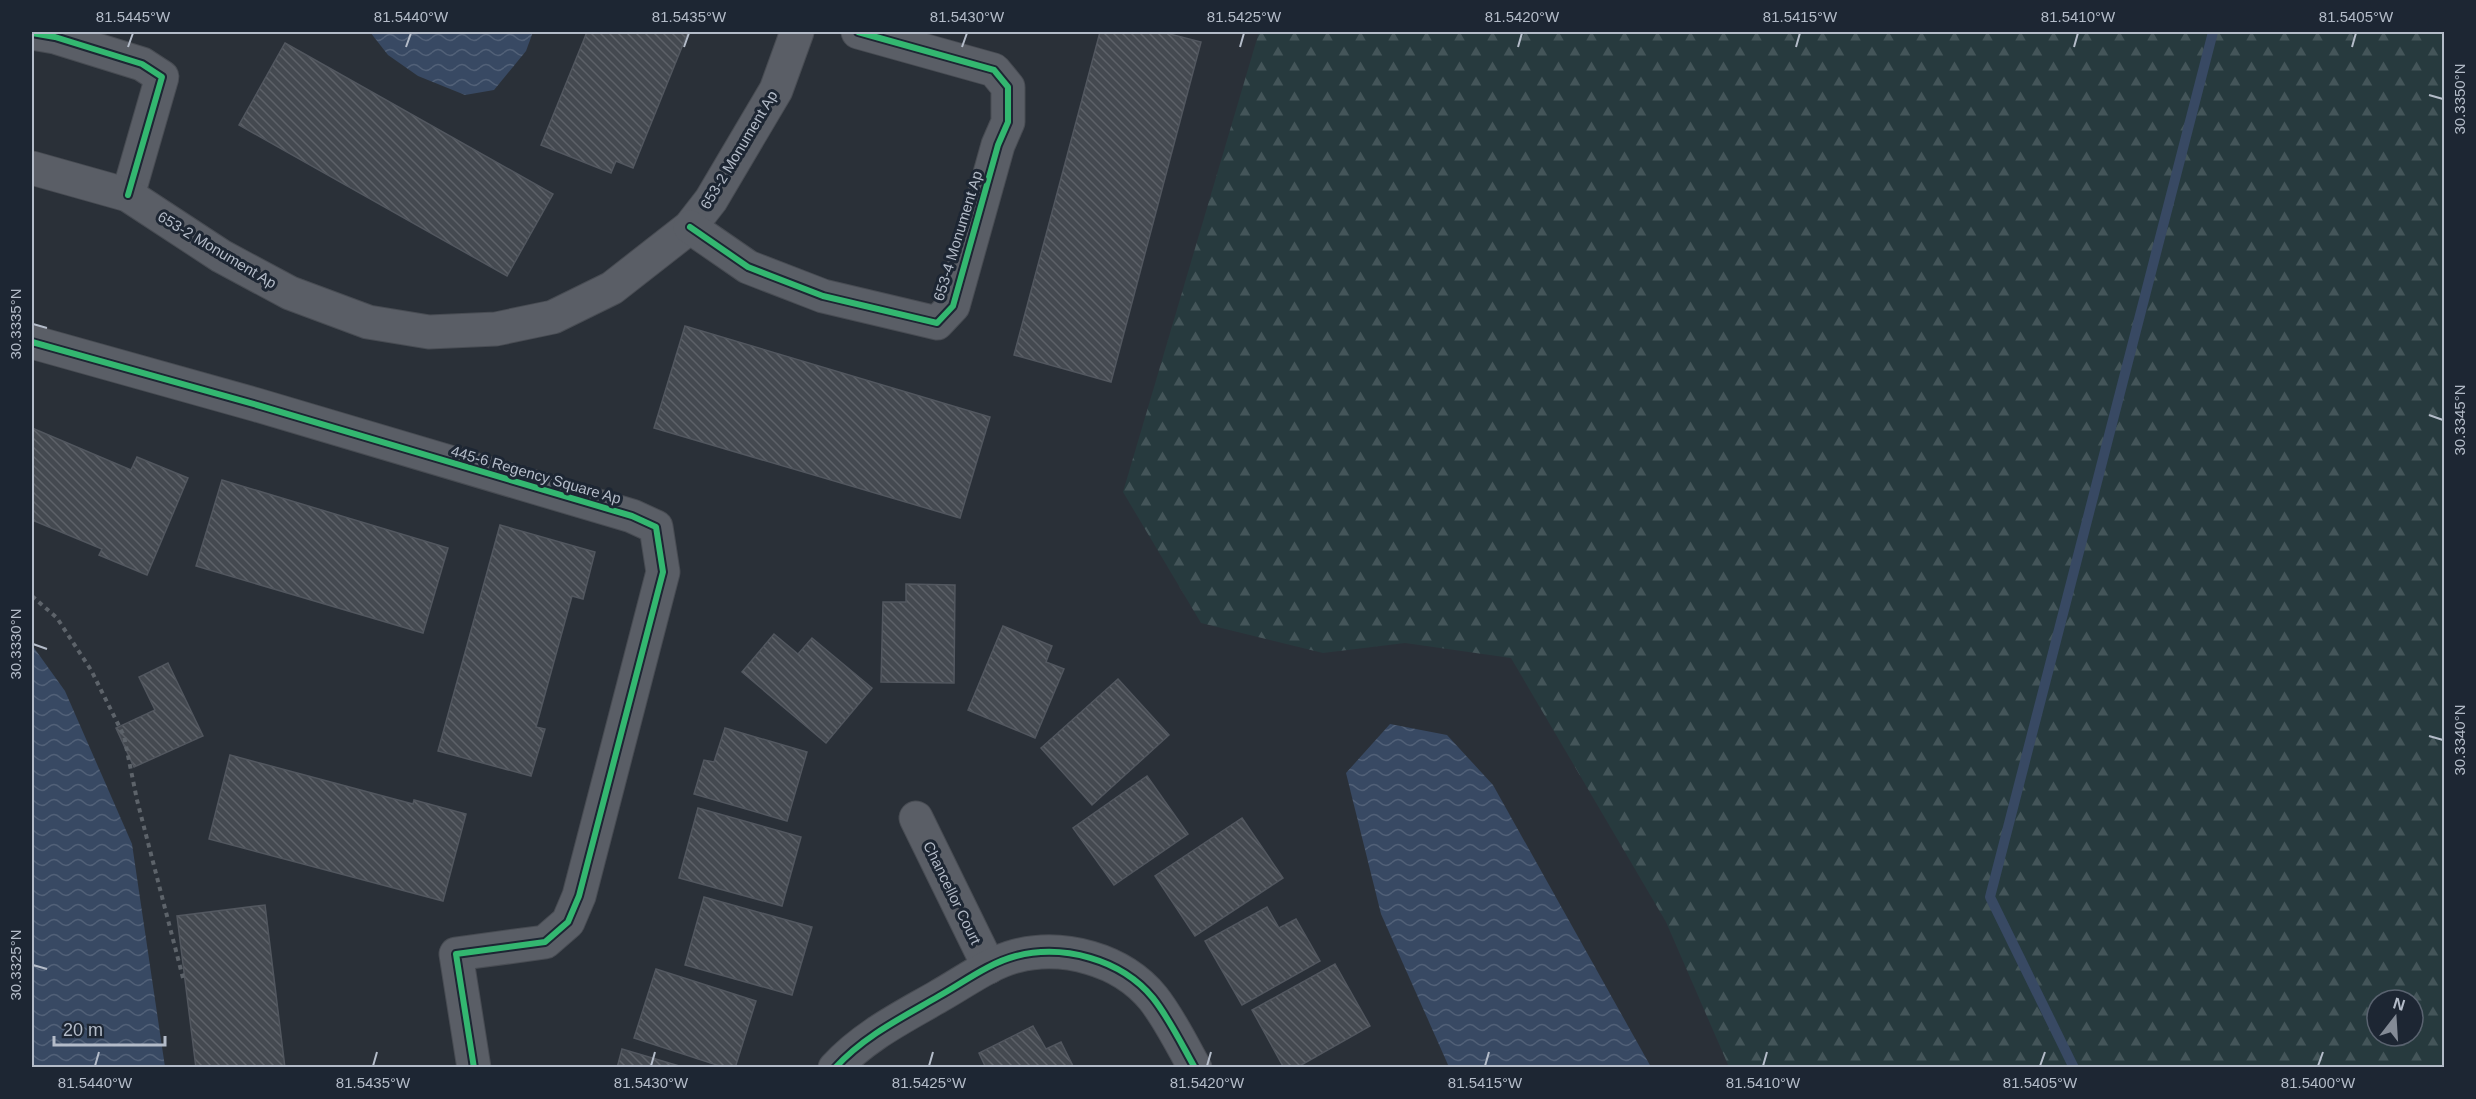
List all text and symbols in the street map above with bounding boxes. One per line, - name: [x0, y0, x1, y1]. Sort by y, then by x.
- text: 81.5445°W: [96, 8, 171, 25]
- text: 81.5440°W: [374, 8, 449, 25]
- text: 81.5435°W: [652, 8, 727, 25]
- text: 81.5430°W: [930, 8, 1005, 25]
- text: 81.5425°W: [1207, 8, 1282, 25]
- text: 81.5420°W: [1485, 8, 1560, 25]
- text: 81.5415°W: [1763, 8, 1838, 25]
- text: 81.5410°W: [2041, 8, 2116, 25]
- text: 81.5405°W: [2319, 8, 2394, 25]
- text: 30.3350°N: [2451, 63, 2468, 135]
- street label: 653-2 Monument Ap: [696, 87, 781, 212]
- street label: 653-4 Monument Ap: [930, 169, 985, 303]
- street label: 653-2 Monument Ap: [155, 207, 280, 292]
- text: 30.3335°N: [7, 288, 24, 360]
- text: 30.3345°N: [2451, 384, 2468, 456]
- street label: 445-6 Regency Square Ap: [449, 442, 623, 507]
- text: 30.3330°N: [7, 608, 24, 680]
- text: 30.3340°N: [2451, 704, 2468, 776]
- street label: Chancellor Court: [920, 838, 985, 948]
- text: 30.3325°N: [7, 929, 24, 1001]
- north arrow: [2365, 988, 2425, 1048]
- text: N: [2391, 994, 2407, 1014]
- scale bar: [54, 1009, 165, 1047]
- text: 20 m: [63, 1020, 103, 1040]
- text: 81.5440°W: [58, 1074, 133, 1091]
- text: 81.5435°W: [336, 1074, 411, 1091]
- text: 81.5430°W: [614, 1074, 689, 1091]
- text: 81.5425°W: [892, 1074, 967, 1091]
- text: 81.5420°W: [1170, 1074, 1245, 1091]
- text: 81.5415°W: [1448, 1074, 1523, 1091]
- text: 81.5410°W: [1726, 1074, 1801, 1091]
- text: 81.5405°W: [2003, 1074, 2078, 1091]
- text: 81.5400°W: [2281, 1074, 2356, 1091]

